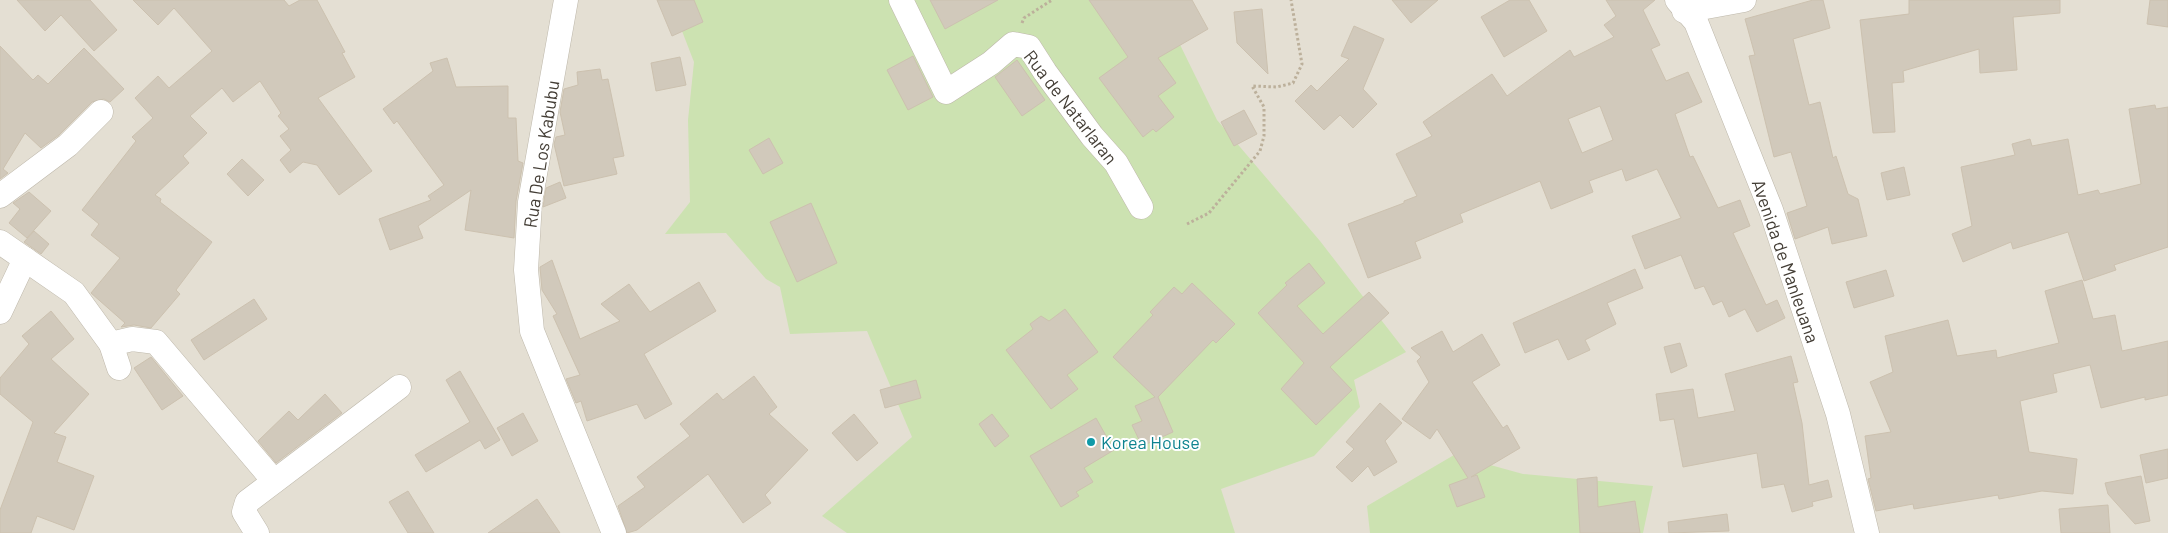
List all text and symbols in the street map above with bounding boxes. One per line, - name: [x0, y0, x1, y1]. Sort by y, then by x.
- street label: Rua de Natarlaran: [1020, 46, 1122, 168]
- street label: Rua De Los Kabubu: [518, 79, 564, 229]
- street label: Avenida de Manleuana: [1748, 176, 1824, 346]
- place label: Korea House: [1101, 431, 1200, 453]
- marker: Korea House: [1085, 436, 1097, 448]

